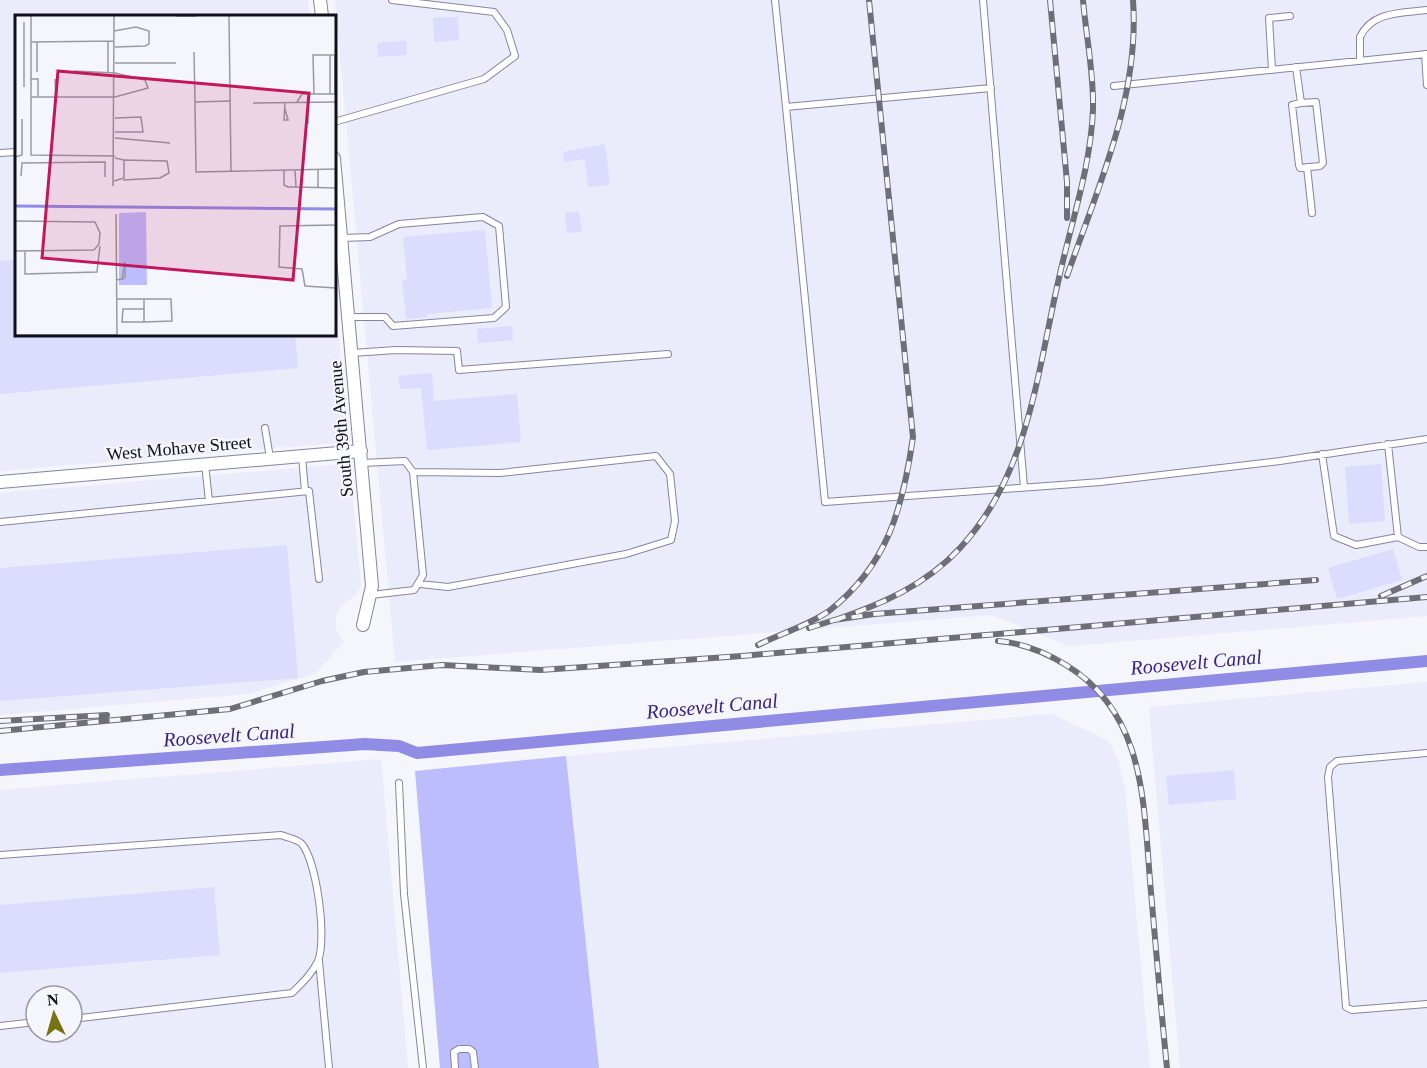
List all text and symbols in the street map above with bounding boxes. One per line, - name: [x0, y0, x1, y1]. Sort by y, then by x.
- inset map: [15, 15, 336, 336]
- street label: South 39th Avenue: [325, 360, 357, 498]
- street label: West Mohave Street: [106, 432, 252, 464]
- water label: Roosevelt Canal: [1128, 645, 1263, 679]
- water label: Roosevelt Canal: [644, 689, 779, 723]
- water label: Roosevelt Canal: [162, 719, 296, 751]
- north arrow: [24, 984, 84, 1044]
- text: N: [46, 991, 60, 1009]

